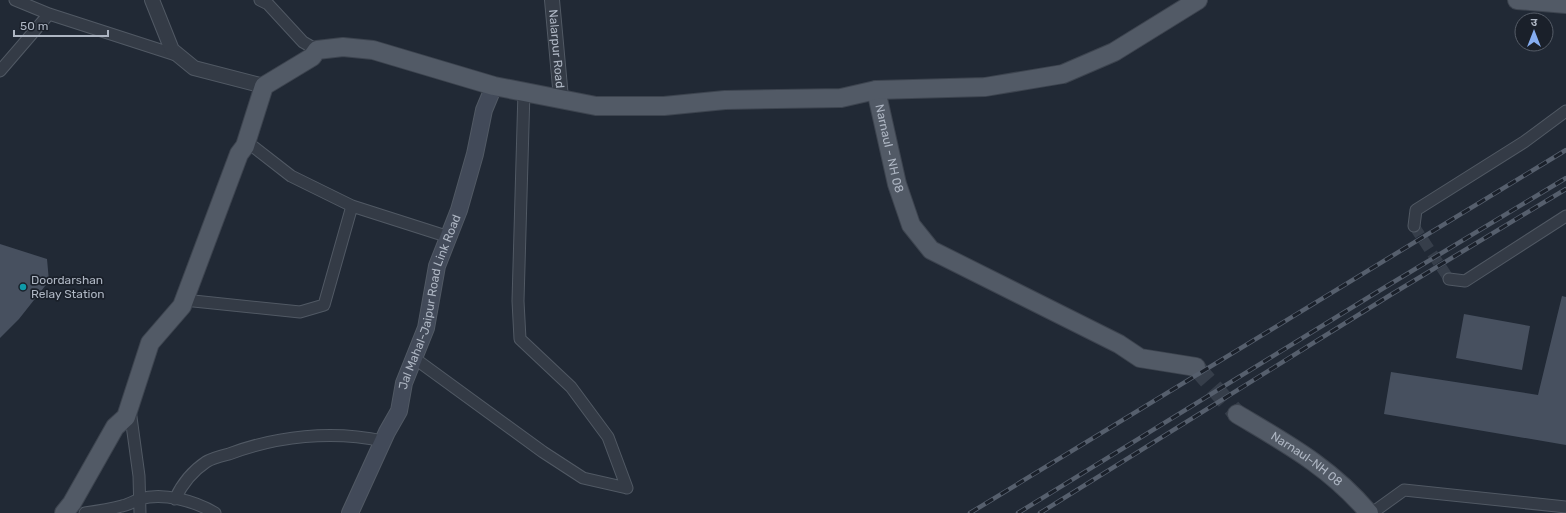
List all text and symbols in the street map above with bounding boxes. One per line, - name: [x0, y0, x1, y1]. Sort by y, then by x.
- street label: Nalarpur Road: [546, 9, 567, 89]
- scale bar: [14, 12, 108, 38]
- north arrow: [1514, 12, 1554, 52]
- text: उ: [1531, 16, 1538, 29]
- text: 50 m: [20, 19, 48, 33]
- street label: Narnaul - NH 08: [872, 103, 907, 195]
- street label: Jal Mahal-Jaipur Road Link Road: [396, 212, 464, 390]
- place label: Doordarshan Relay Station: [31, 273, 105, 301]
- marker: Doordarshan Relay Station: [18, 282, 28, 292]
- street label: Narnaul-NH 08: [1268, 429, 1345, 489]

